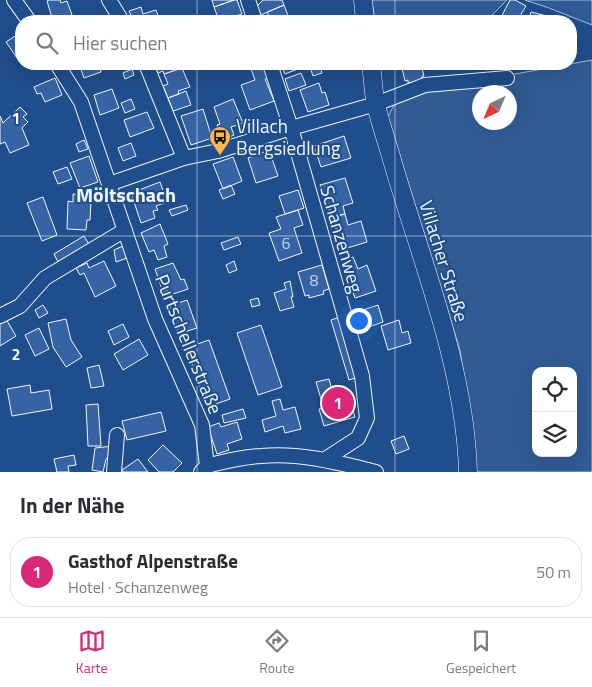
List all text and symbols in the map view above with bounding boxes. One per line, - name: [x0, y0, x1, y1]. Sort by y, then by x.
- search box: [15, 15, 577, 70]
- text: Hier suchen: [73, 28, 168, 57]
- icon: search: [33, 29, 61, 57]
- north arrow: [472, 85, 517, 130]
- text: 1: [12, 106, 20, 130]
- place label: Villach Bergsiedlung: [236, 111, 341, 162]
- bus stop icon: Villach Bergsiedlung: [208, 125, 232, 156]
- district label: Möltschach: [76, 179, 176, 210]
- street label: Schanzenweg: [313, 182, 372, 296]
- street label: Villacher Straße: [412, 196, 477, 325]
- house number: 6: [282, 231, 291, 255]
- house number: 8: [310, 268, 319, 292]
- street label: Purtschellerstraße: [148, 270, 231, 418]
- your location: [346, 308, 372, 334]
- text: 2: [12, 342, 20, 366]
- map controls: [532, 367, 577, 457]
- button: locate: [532, 367, 577, 412]
- pin: 1: [322, 384, 354, 422]
- button: layers: [532, 412, 577, 457]
- text: In der Nähe: [20, 489, 125, 521]
- text: Gasthof Alpenstraße: [68, 546, 238, 575]
- text: 1: [33, 560, 41, 584]
- text: 50 m: [536, 560, 571, 584]
- text: Hotel · Schanzenweg: [68, 575, 208, 599]
- tab: Karte: [76, 627, 108, 678]
- tab: Route: [259, 627, 294, 678]
- tab: Gespeichert: [446, 627, 516, 678]

